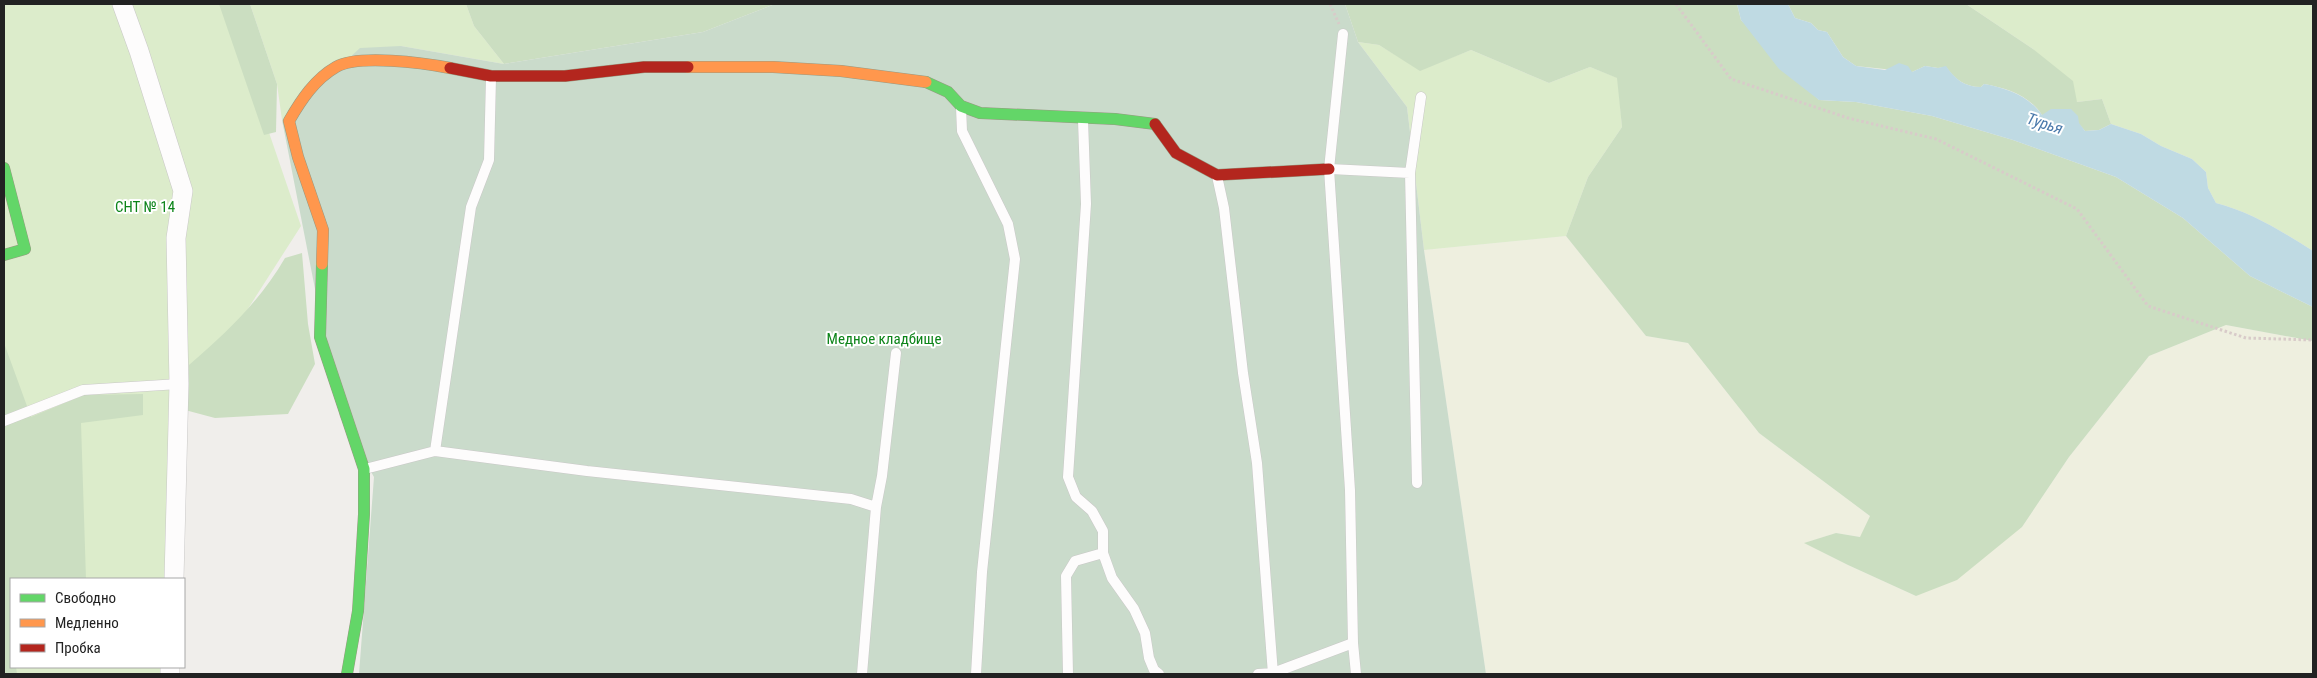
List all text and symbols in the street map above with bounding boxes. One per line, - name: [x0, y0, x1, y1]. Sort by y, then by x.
- water label: Турья: [2025, 109, 2066, 138]
- park label: СНТ № 14: [115, 198, 175, 216]
- park label: Медное кладбище: [827, 330, 941, 348]
- legend: [10, 578, 185, 668]
- text: Свободно: [55, 589, 116, 607]
- text: Медленно: [55, 614, 119, 632]
- text: Пробка: [55, 639, 101, 657]

